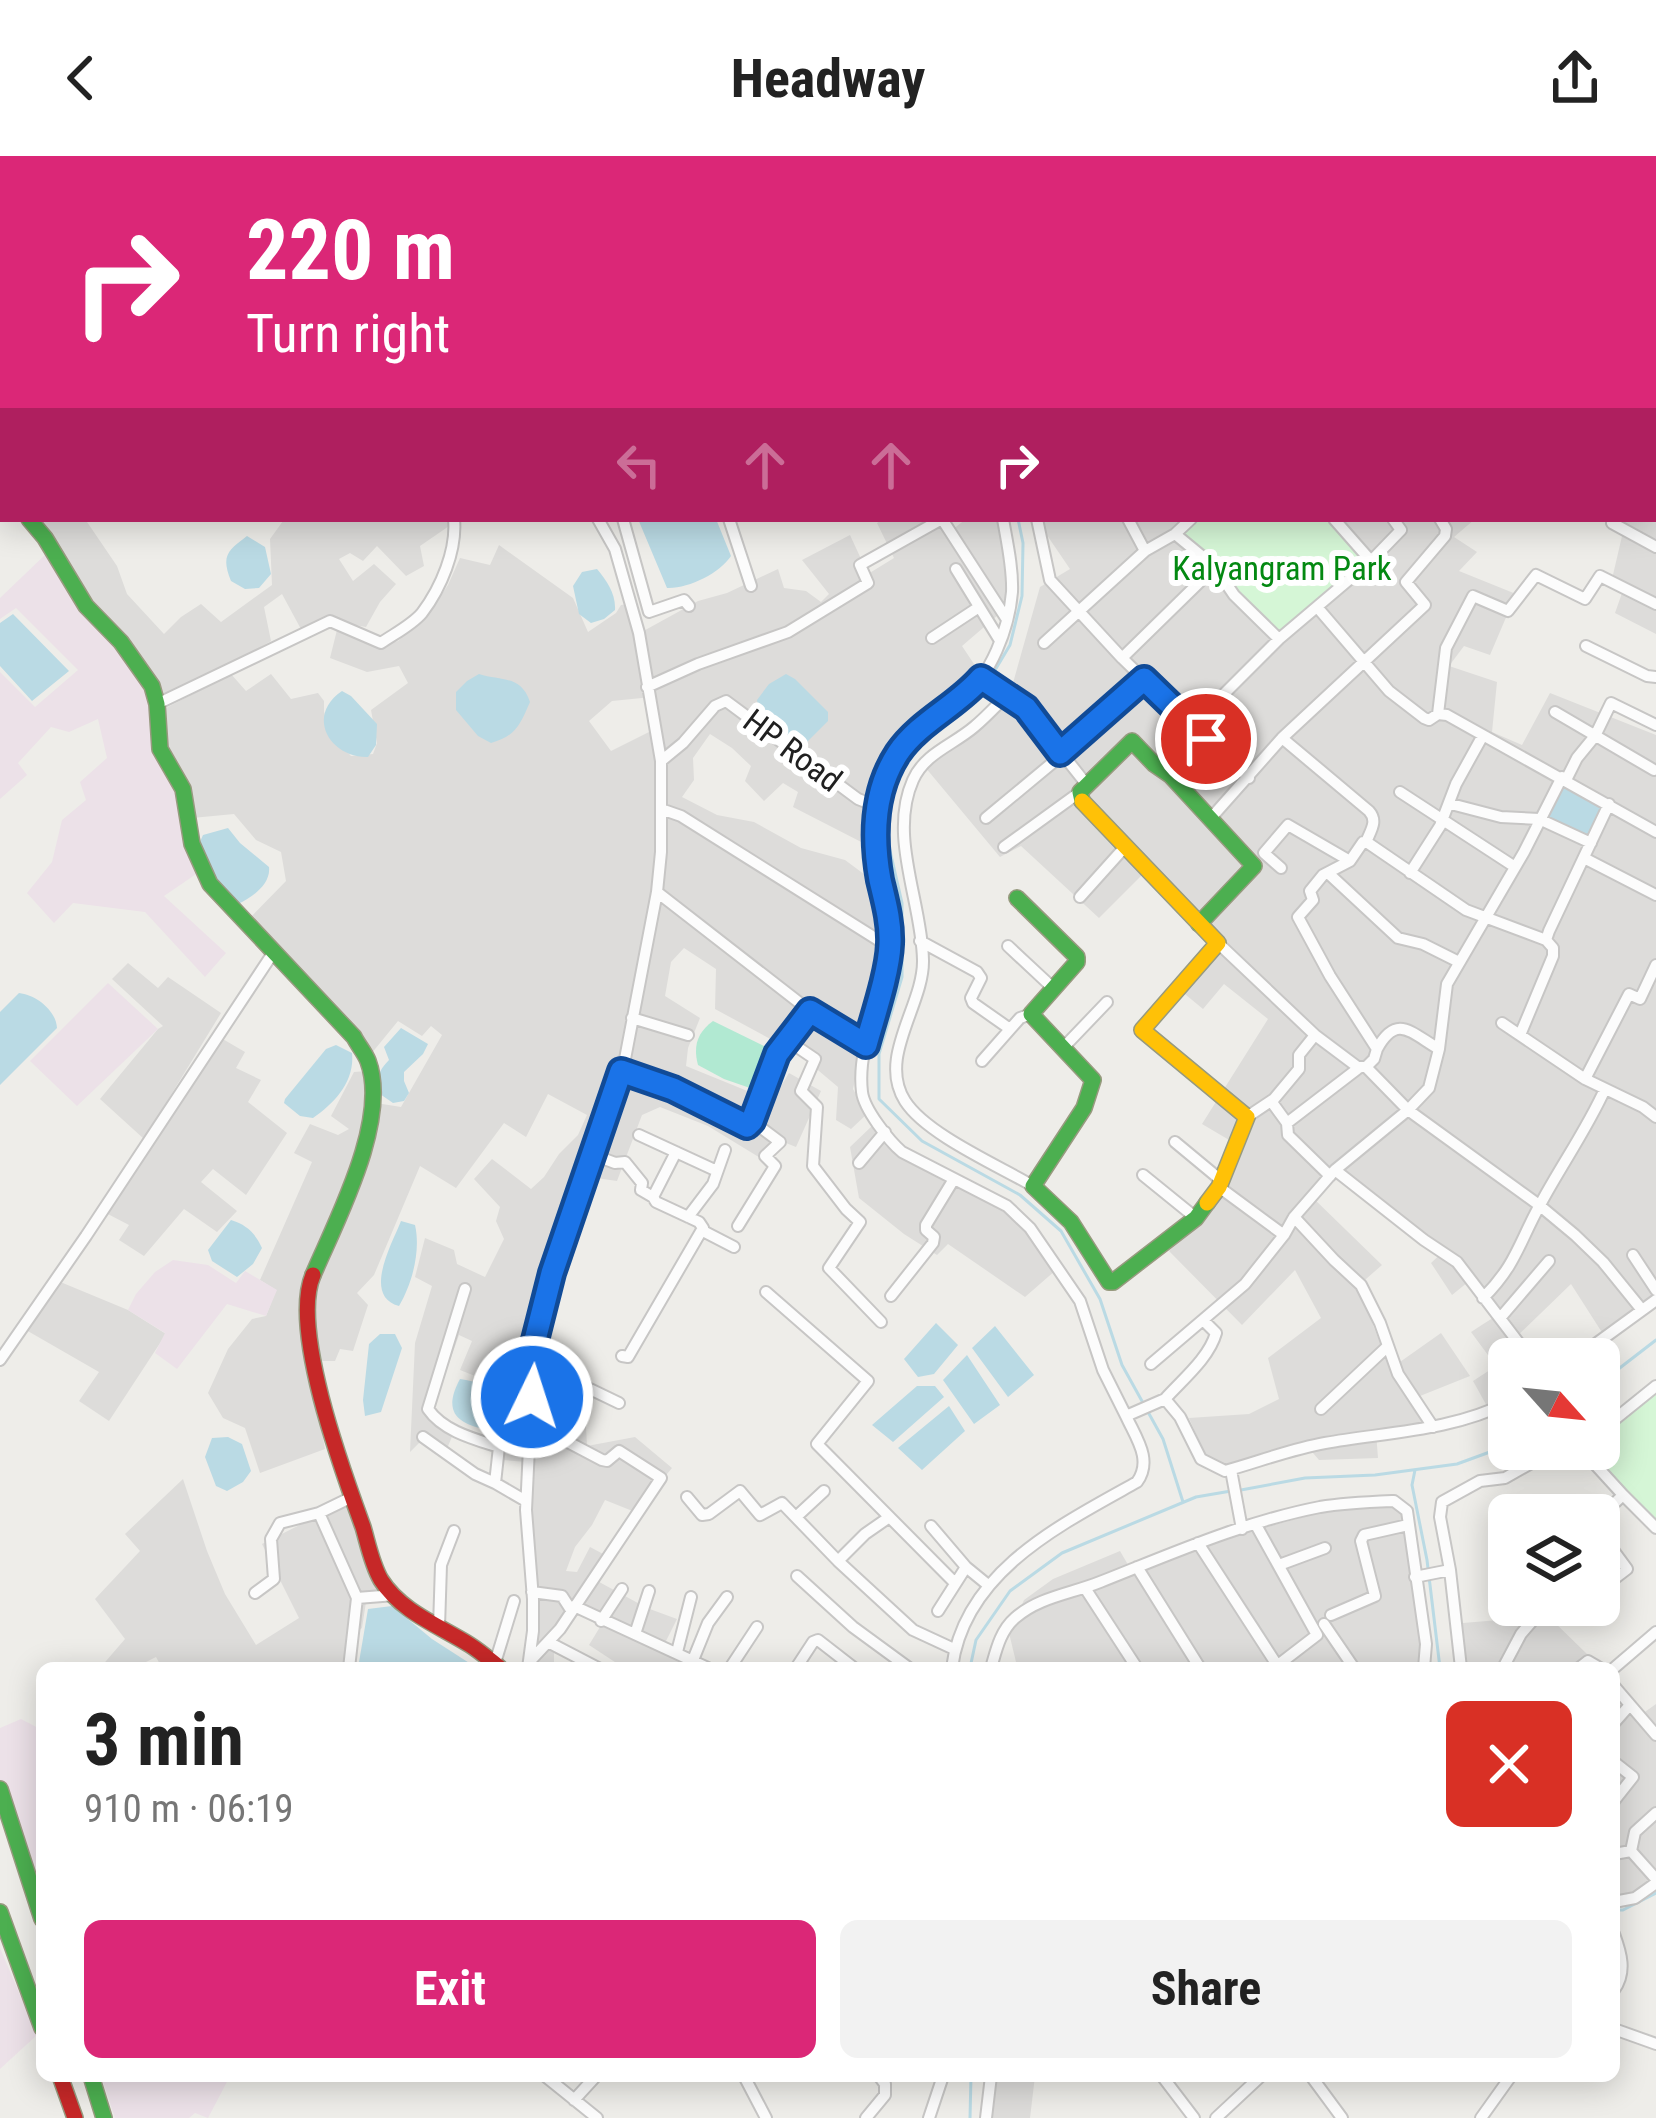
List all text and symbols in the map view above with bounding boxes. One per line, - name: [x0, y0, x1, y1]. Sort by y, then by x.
- icon: back: [48, 45, 114, 111]
- icon: share: [1542, 45, 1608, 111]
- text: Headway: [731, 47, 925, 110]
- text: 220 m: [246, 201, 455, 300]
- icon: right: [48, 204, 204, 360]
- text: Turn right: [246, 302, 450, 365]
- icon: left: [606, 432, 672, 498]
- icon: ahead: [732, 432, 798, 498]
- icon: ahead: [858, 432, 924, 498]
- icon: right: [984, 432, 1050, 498]
- park label: Kalyangram Park: [1172, 549, 1392, 588]
- pin: [1155, 688, 1257, 790]
- street label: HP Road: [736, 701, 849, 800]
- icon: arrive: [1173, 706, 1239, 772]
- position arrow: [469, 1334, 595, 1460]
- north arrow: [1488, 1338, 1620, 1470]
- map controls: [1488, 1338, 1620, 1626]
- button: layers: [1488, 1494, 1620, 1626]
- text: 3 min: [84, 1698, 244, 1783]
- button: close: [1446, 1701, 1572, 1827]
- text: 910 m · 06:19: [84, 1786, 294, 1832]
- button: Exit: [84, 1920, 816, 2058]
- button: Share: [840, 1920, 1572, 2058]

